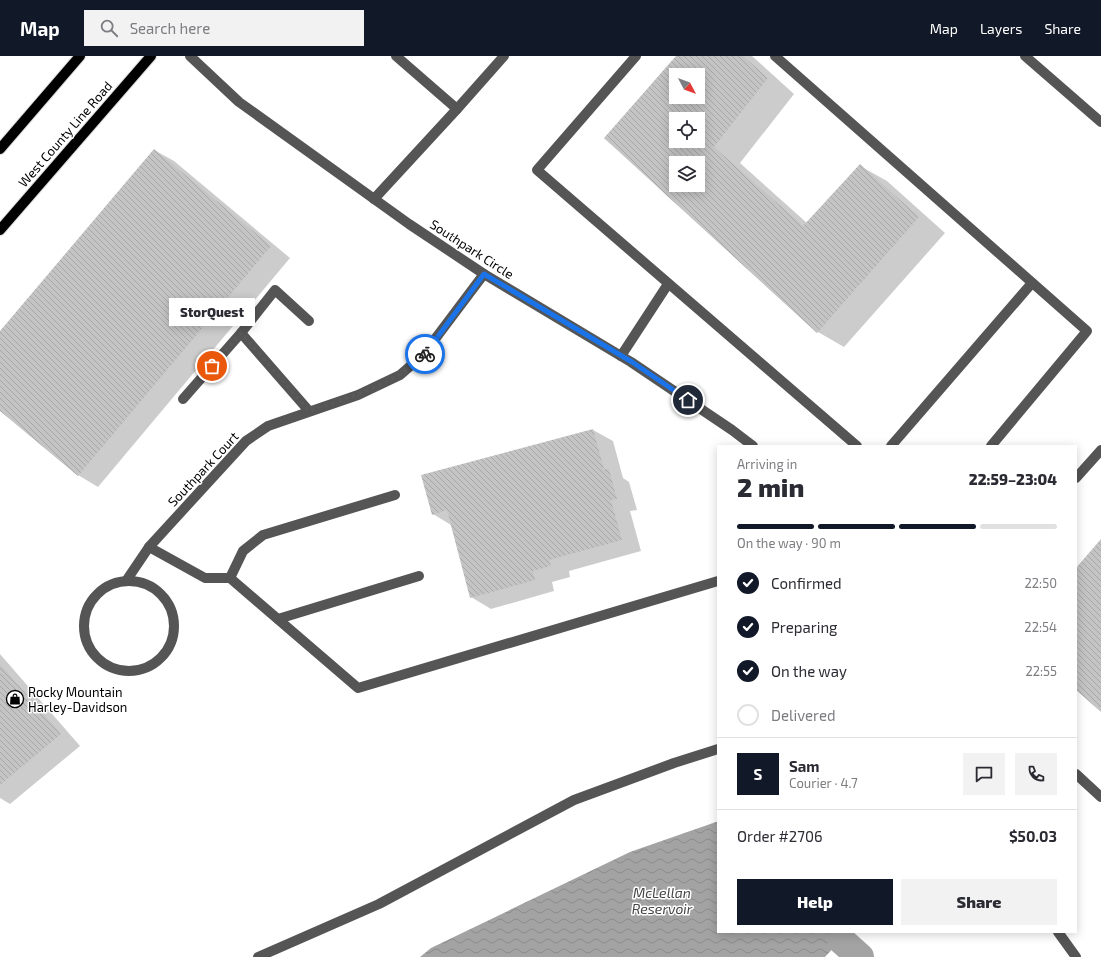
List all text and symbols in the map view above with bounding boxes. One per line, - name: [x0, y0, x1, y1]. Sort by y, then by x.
- search box: [84, 10, 364, 46]
- text: Map: [20, 17, 60, 40]
- icon: search: [98, 17, 120, 39]
- text: Search here: [130, 19, 210, 37]
- text: Map: [930, 20, 958, 37]
- text: Layers: [980, 20, 1022, 37]
- text: Share: [1044, 20, 1081, 37]
- north arrow: [669, 68, 705, 104]
- map controls: [669, 68, 705, 192]
- street label: West County Line Road: [15, 78, 115, 190]
- button: locate: [669, 112, 705, 148]
- button: layers: [669, 156, 705, 192]
- street label: Southpark Circle: [427, 216, 517, 282]
- callout: StorQuest: [169, 298, 255, 326]
- text: StorQuest: [180, 304, 244, 320]
- courier: [405, 334, 445, 374]
- icon: bike: [414, 343, 436, 365]
- pin: [195, 349, 229, 383]
- icon: bag: [201, 355, 223, 377]
- pin: [671, 383, 705, 417]
- icon: home: [677, 389, 699, 411]
- street label: Southpark Court: [164, 428, 242, 510]
- text: Arriving in: [737, 456, 797, 472]
- text: 22:59–23:04: [969, 470, 1057, 488]
- text: 2 min: [737, 471, 804, 502]
- text: On the way · 90 m: [737, 535, 841, 551]
- icon: check: [737, 572, 759, 594]
- text: Confirmed: [771, 574, 842, 592]
- text: 22:50: [1025, 575, 1057, 591]
- icon: check: [737, 616, 759, 638]
- text: Preparing: [771, 618, 837, 636]
- text: 22:54: [1024, 619, 1057, 635]
- icon: check: [737, 660, 759, 682]
- text: On the way: [771, 662, 847, 680]
- text: 22:55: [1025, 663, 1057, 679]
- place label: Rocky Mountain Harley-Davidson: [28, 684, 127, 715]
- shop icon: Rocky Mountain Harley-Davidson: [5, 689, 25, 709]
- text: Delivered: [771, 706, 836, 724]
- button: chat: [963, 753, 1005, 795]
- button: phone: [1015, 753, 1057, 795]
- text: Sam: [789, 757, 820, 775]
- text: S: [754, 765, 762, 783]
- text: Courier · 4.7: [789, 775, 858, 791]
- text: Order #2706: [737, 827, 823, 845]
- text: $50.03: [1009, 827, 1057, 845]
- button: Help: [737, 879, 893, 925]
- button: Share: [901, 879, 1057, 925]
- water label: McLellan Reservoir: [632, 884, 693, 917]

